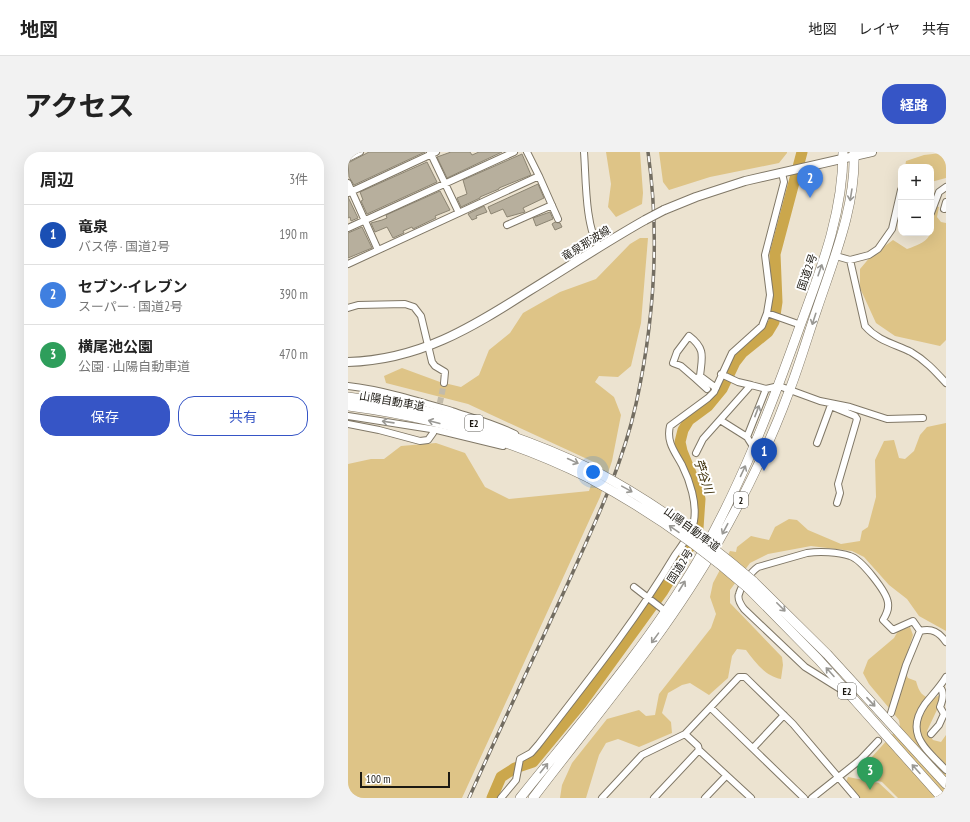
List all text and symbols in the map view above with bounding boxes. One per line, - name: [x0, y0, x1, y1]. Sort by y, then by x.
- text: 地図: [20, 17, 58, 41]
- text: 地図: [808, 20, 836, 38]
- text: レイヤ: [858, 20, 900, 38]
- text: 共有: [922, 20, 950, 38]
- button: 経路: [882, 84, 946, 124]
- text: アクセス: [24, 87, 135, 124]
- map controls: [898, 164, 934, 236]
- button: +: [898, 164, 934, 200]
- pin: 2: [797, 165, 823, 198]
- text: 周辺: [40, 169, 74, 191]
- text: 3件: [289, 171, 308, 188]
- one-way arrow: [847, 188, 855, 201]
- button: −: [898, 200, 934, 236]
- text: 竜泉: [78, 217, 108, 236]
- street label: 竜泉那波線: [559, 222, 613, 264]
- text: 1: [50, 226, 56, 243]
- text: 190 m: [279, 226, 308, 243]
- text: バス停 · 国道2号: [78, 238, 170, 255]
- street label: 国道2号: [794, 252, 820, 292]
- one-way arrow: [817, 265, 825, 277]
- text: セブン-イレブン: [78, 277, 187, 296]
- text: 2: [50, 286, 56, 303]
- text: 390 m: [279, 286, 308, 303]
- text: スーパー · 国道2号: [78, 298, 183, 315]
- one-way arrow: [809, 313, 817, 325]
- text: 横尾池公園: [78, 337, 153, 356]
- text: 3: [50, 346, 56, 363]
- text: 470 m: [279, 346, 308, 363]
- text: 公園 · 山陽自動車道: [78, 358, 190, 375]
- street label: 山陽自動車道: [358, 388, 426, 414]
- button: 保存: [40, 396, 170, 436]
- button: 共有: [178, 396, 308, 436]
- one-way arrow: [754, 405, 762, 417]
- road number: E2: [465, 415, 483, 431]
- one-way arrow: [428, 417, 441, 425]
- one-way arrow: [382, 418, 395, 426]
- pin: 1: [751, 438, 777, 471]
- water label: 苧谷川: [691, 457, 718, 497]
- one-way arrow: [567, 458, 579, 465]
- your location: [583, 462, 603, 482]
- one-way arrow: [740, 466, 747, 478]
- one-way arrow: [621, 485, 633, 493]
- road number: 2: [734, 492, 748, 508]
- street label: 山陽自動車道: [661, 504, 723, 554]
- one-way arrow: [721, 523, 728, 535]
- one-way arrow: [669, 525, 680, 533]
- street label: 国道2号: [664, 546, 696, 586]
- one-way arrow: [678, 580, 686, 592]
- one-way arrow: [776, 602, 786, 612]
- one-way arrow: [650, 632, 659, 643]
- one-way arrow: [825, 667, 835, 677]
- road number: E2: [838, 683, 856, 699]
- one-way arrow: [866, 697, 876, 707]
- pin: 3: [857, 757, 883, 790]
- one-way arrow: [540, 762, 549, 773]
- one-way arrow: [912, 764, 921, 774]
- scale bar: [360, 770, 450, 789]
- text: 100 m: [366, 772, 390, 786]

